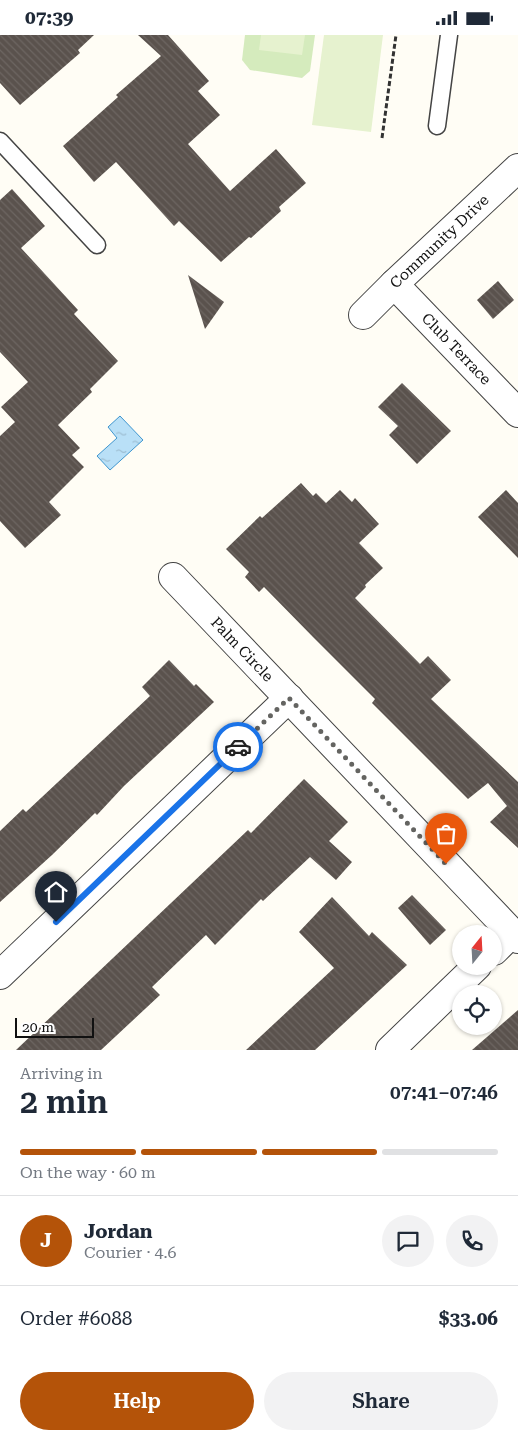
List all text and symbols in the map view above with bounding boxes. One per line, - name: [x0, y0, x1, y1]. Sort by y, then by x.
- text: 07:39: [25, 6, 74, 29]
- street label: Community Drive: [386, 191, 493, 292]
- street label: Club Terrace: [418, 309, 495, 388]
- street label: Palm Circle: [207, 613, 277, 685]
- courier: [213, 722, 263, 772]
- icon: car: [224, 733, 252, 761]
- pin: [425, 813, 467, 864]
- icon: bag: [432, 820, 460, 848]
- pin: [35, 871, 77, 922]
- icon: home: [42, 878, 70, 906]
- north arrow: [452, 925, 502, 975]
- map controls: [452, 925, 502, 1035]
- button: locate: [452, 985, 502, 1035]
- scale bar: [15, 1015, 94, 1038]
- text: 20 m: [22, 1019, 54, 1035]
- text: Arriving in: [20, 1064, 103, 1083]
- text: 07:41–07:46: [390, 1081, 498, 1104]
- text: 2 min: [20, 1083, 108, 1121]
- text: On the way · 60 m: [20, 1163, 156, 1182]
- button: chat: [382, 1215, 434, 1267]
- button: phone: [446, 1215, 498, 1267]
- text: Jordan: [84, 1220, 153, 1243]
- text: J: [40, 1229, 52, 1252]
- text: Courier · 4.6: [84, 1243, 177, 1262]
- text: Order #6088: [20, 1307, 132, 1330]
- text: $33.06: [439, 1307, 498, 1330]
- button: Help: [20, 1372, 254, 1430]
- button: Share: [264, 1372, 498, 1430]

